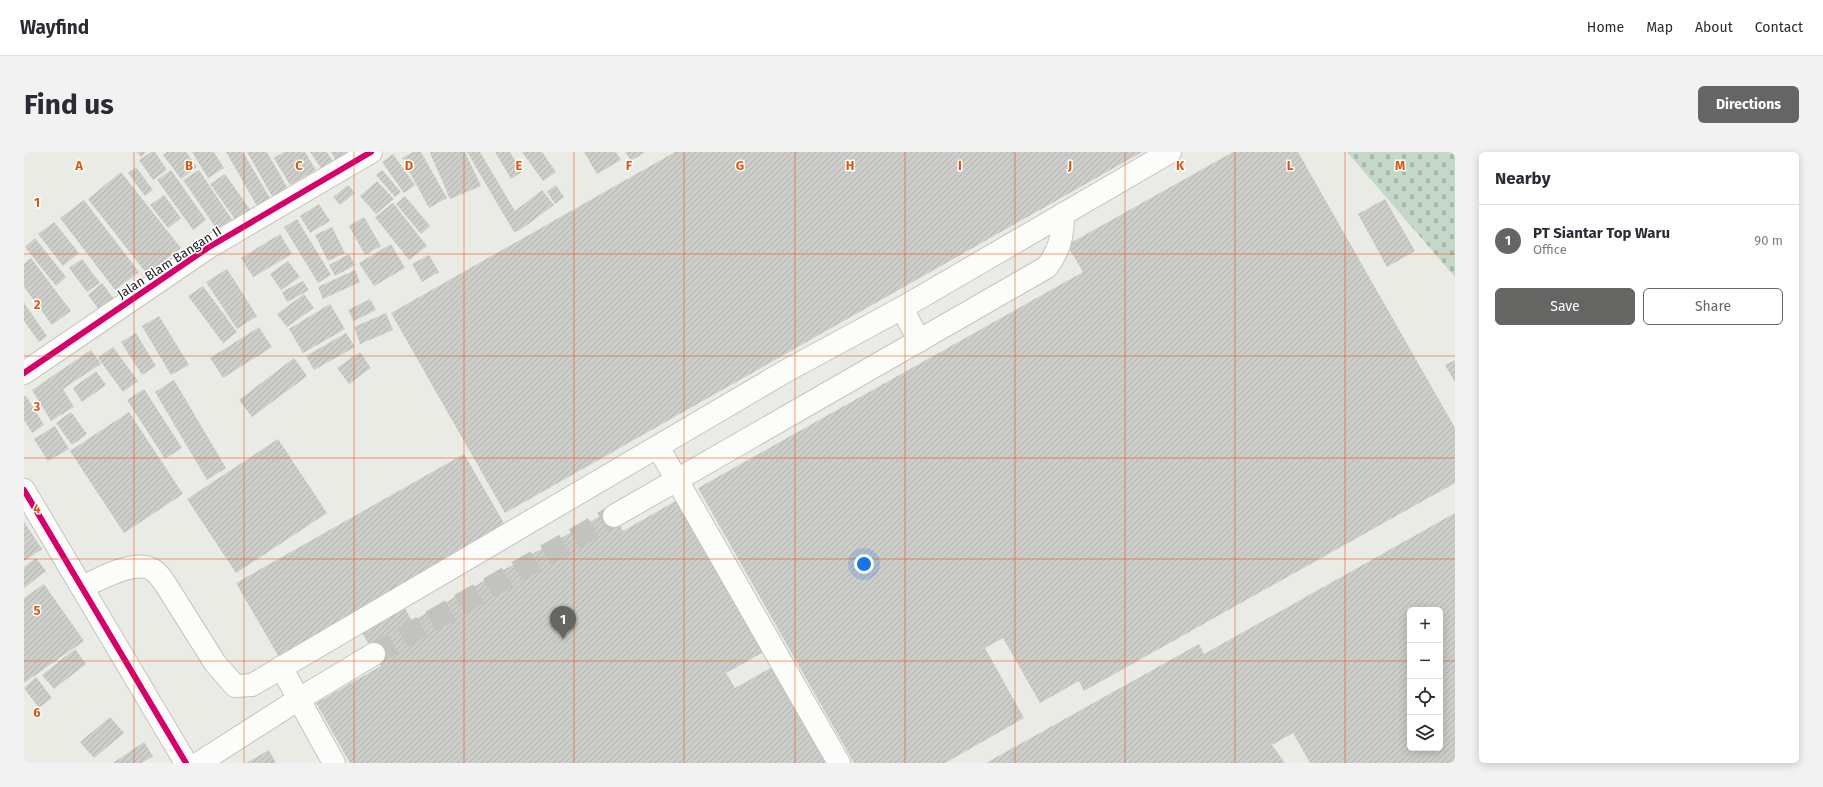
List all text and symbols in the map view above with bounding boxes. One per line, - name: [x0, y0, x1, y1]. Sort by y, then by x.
- text: Wayfind: [20, 16, 89, 39]
- text: Home: [1587, 19, 1624, 36]
- text: Map: [1646, 19, 1673, 36]
- text: About: [1695, 19, 1733, 36]
- text: Contact: [1755, 19, 1803, 36]
- button: Directions: [1698, 86, 1799, 123]
- text: Find us: [24, 88, 114, 121]
- text: A: [74, 158, 83, 173]
- text: B: [185, 158, 193, 173]
- text: C: [295, 158, 303, 173]
- text: D: [405, 158, 414, 173]
- text: E: [516, 158, 523, 173]
- text: F: [626, 158, 633, 173]
- text: G: [736, 158, 744, 173]
- text: H: [846, 158, 854, 173]
- text: I: [958, 158, 962, 173]
- text: J: [1067, 158, 1072, 173]
- text: K: [1176, 158, 1185, 173]
- text: L: [1287, 158, 1294, 173]
- text: M: [1395, 158, 1405, 173]
- text: Nearby: [1495, 168, 1550, 189]
- text: 1: [34, 195, 40, 210]
- street label: Jalan Blam Bangan II: [114, 223, 224, 302]
- text: PT Siantar Top Waru: [1533, 224, 1670, 242]
- text: 1: [1505, 233, 1511, 248]
- text: 90 m: [1754, 233, 1783, 248]
- text: Office: [1533, 242, 1567, 257]
- button: Save: [1495, 288, 1635, 325]
- button: Share: [1643, 288, 1783, 325]
- text: 2: [34, 297, 41, 312]
- text: 3: [33, 399, 41, 414]
- text: 4: [33, 501, 41, 516]
- your location: [854, 554, 874, 574]
- text: 5: [34, 603, 41, 618]
- pin: 1: [550, 606, 576, 639]
- map controls: [1407, 607, 1443, 751]
- button: +: [1407, 607, 1443, 643]
- button: −: [1407, 643, 1443, 679]
- button: locate: [1407, 679, 1443, 715]
- text: 6: [33, 705, 41, 720]
- button: layers: [1407, 715, 1443, 751]

